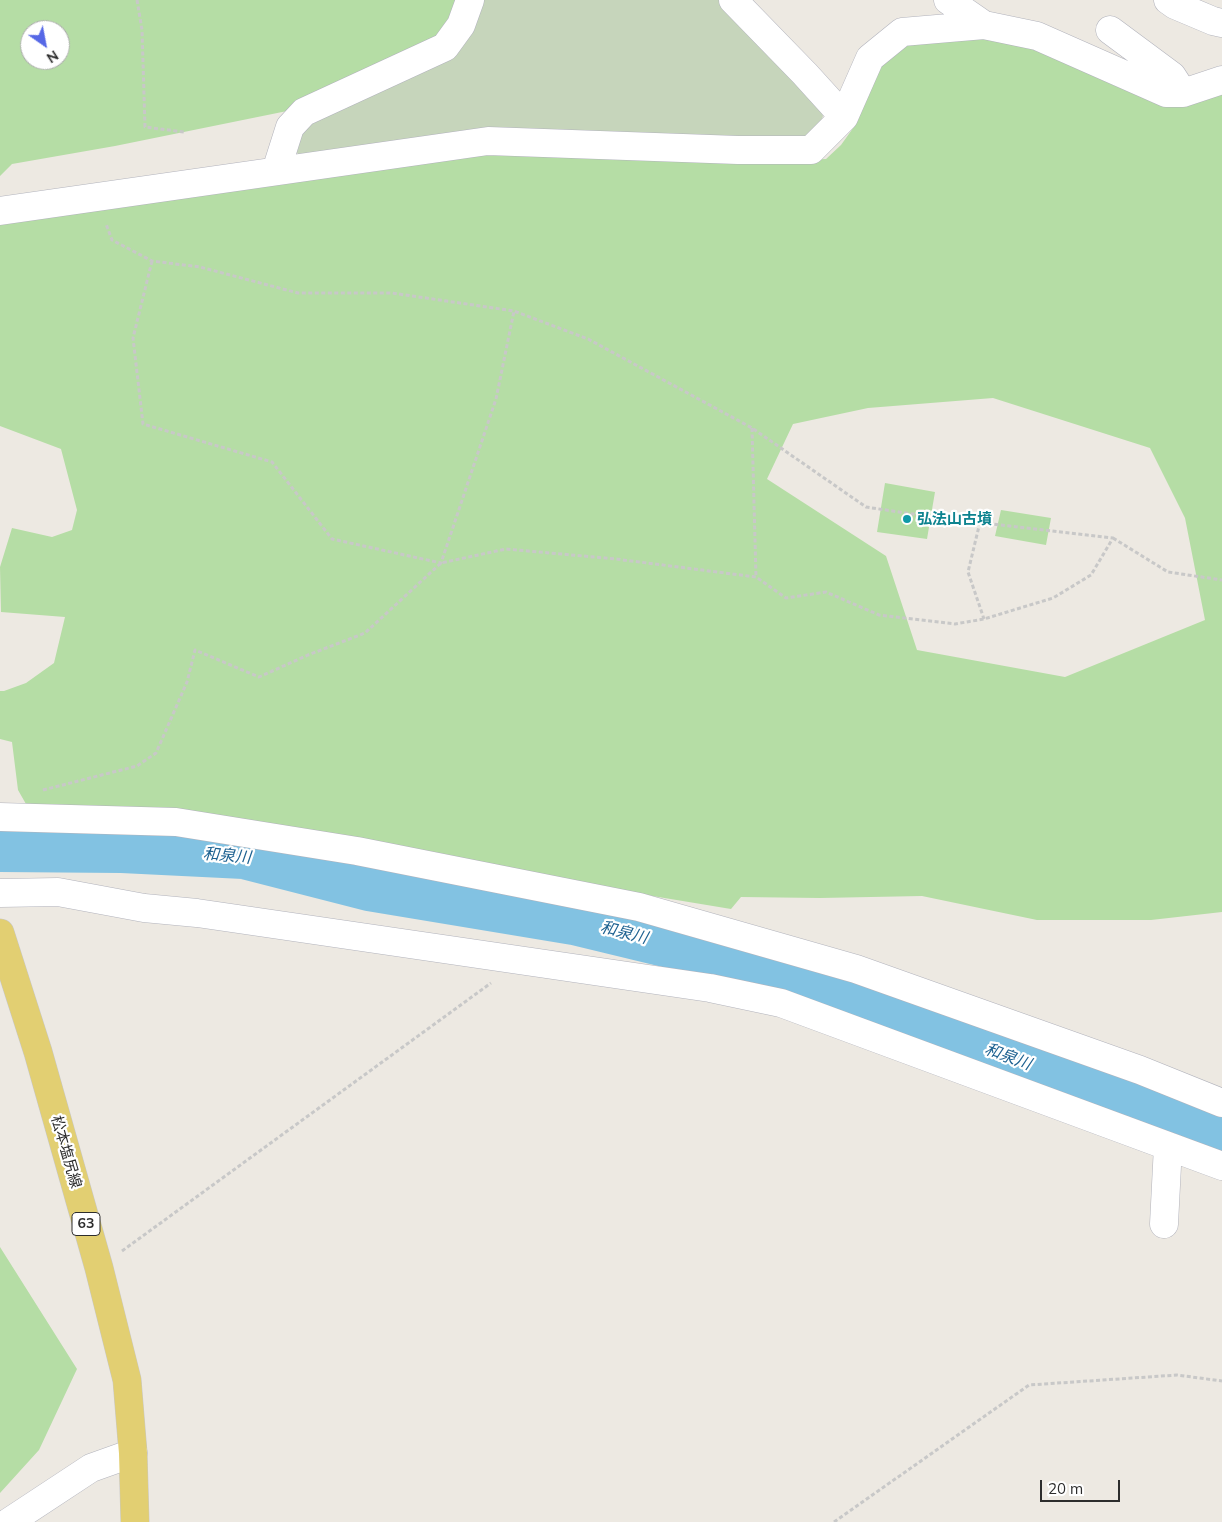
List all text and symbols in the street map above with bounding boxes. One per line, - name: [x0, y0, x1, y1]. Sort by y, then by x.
- north arrow: [20, 20, 70, 70]
- text: N: [43, 46, 62, 67]
- place label: 弘法山古墳: [917, 510, 992, 528]
- marker: 弘法山古墳: [901, 513, 913, 525]
- water label: 和泉川: [202, 844, 252, 868]
- water label: 和泉川: [598, 918, 650, 948]
- water label: 和泉川: [982, 1040, 1034, 1074]
- street label: 松本塩尻線: [47, 1113, 85, 1191]
- road number: 63: [72, 1212, 100, 1236]
- scale bar: [1042, 1470, 1122, 1502]
- text: 20 m: [1048, 1479, 1083, 1498]

